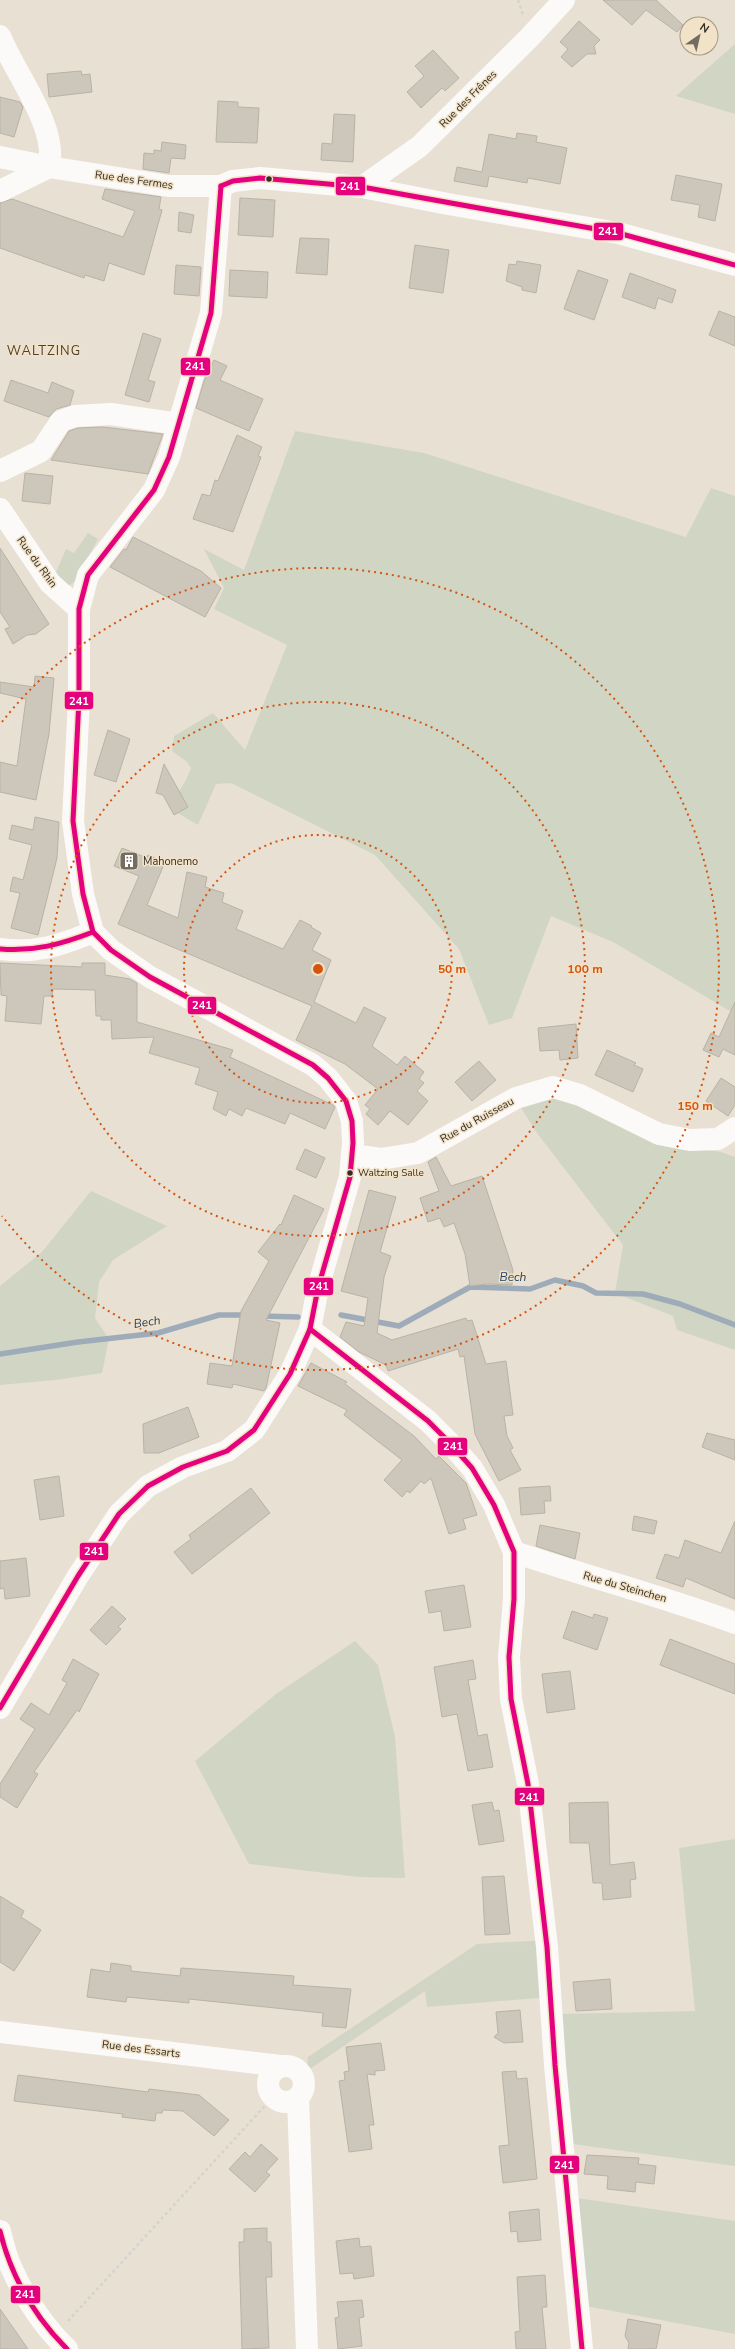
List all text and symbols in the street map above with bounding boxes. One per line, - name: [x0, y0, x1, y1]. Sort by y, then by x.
- north arrow: [679, 16, 719, 56]
- text: N: [697, 20, 712, 37]
- street label: Rue des Frênes: [436, 67, 500, 131]
- street label: Rue des Fermes: [94, 167, 174, 193]
- unlabelled marker: [264, 174, 274, 184]
- line badge: 241: [335, 176, 366, 196]
- text: 241: [340, 179, 360, 194]
- line badge: 241: [593, 222, 624, 241]
- text: 241: [598, 224, 618, 239]
- district label: WALTZING: [7, 342, 81, 360]
- line badge: 241: [180, 357, 211, 376]
- text: 241: [185, 359, 205, 374]
- street label: Rue du Rhin: [13, 533, 61, 591]
- line badge: 241: [64, 691, 94, 710]
- text: 241: [69, 694, 89, 709]
- building icon: Mahonemo: [118, 850, 140, 872]
- place label: Mahonemo: [143, 854, 198, 869]
- text: 50 m: [438, 961, 466, 977]
- text: 100 m: [567, 961, 603, 977]
- centre of rings: [311, 962, 325, 976]
- line badge: 241: [187, 996, 217, 1015]
- text: 241: [192, 998, 212, 1013]
- street label: Rue du Ruisseau: [437, 1094, 517, 1146]
- text: 150 m: [677, 1098, 713, 1114]
- place label: Waltzing Salle: [358, 1166, 424, 1180]
- marker: Waltzing Salle: [345, 1168, 355, 1178]
- water label: Bech: [500, 1269, 527, 1285]
- line badge: 241: [303, 1277, 334, 1296]
- text: 241: [309, 1279, 329, 1294]
- water label: Bech: [132, 1312, 162, 1332]
- line badge: 241: [437, 1437, 468, 1456]
- text: 241: [443, 1439, 463, 1454]
- line badge: 241: [79, 1542, 109, 1561]
- text: 241: [84, 1544, 104, 1559]
- street label: Rue du Steinchen: [581, 1568, 669, 1606]
- line badge: 241: [514, 1787, 545, 1806]
- text: 241: [519, 1790, 539, 1805]
- street label: Rue des Essarts: [101, 2037, 181, 2061]
- line badge: 241: [549, 2155, 580, 2174]
- text: 241: [554, 2158, 574, 2173]
- line badge: 241: [10, 2285, 41, 2304]
- text: 241: [15, 2287, 35, 2302]

